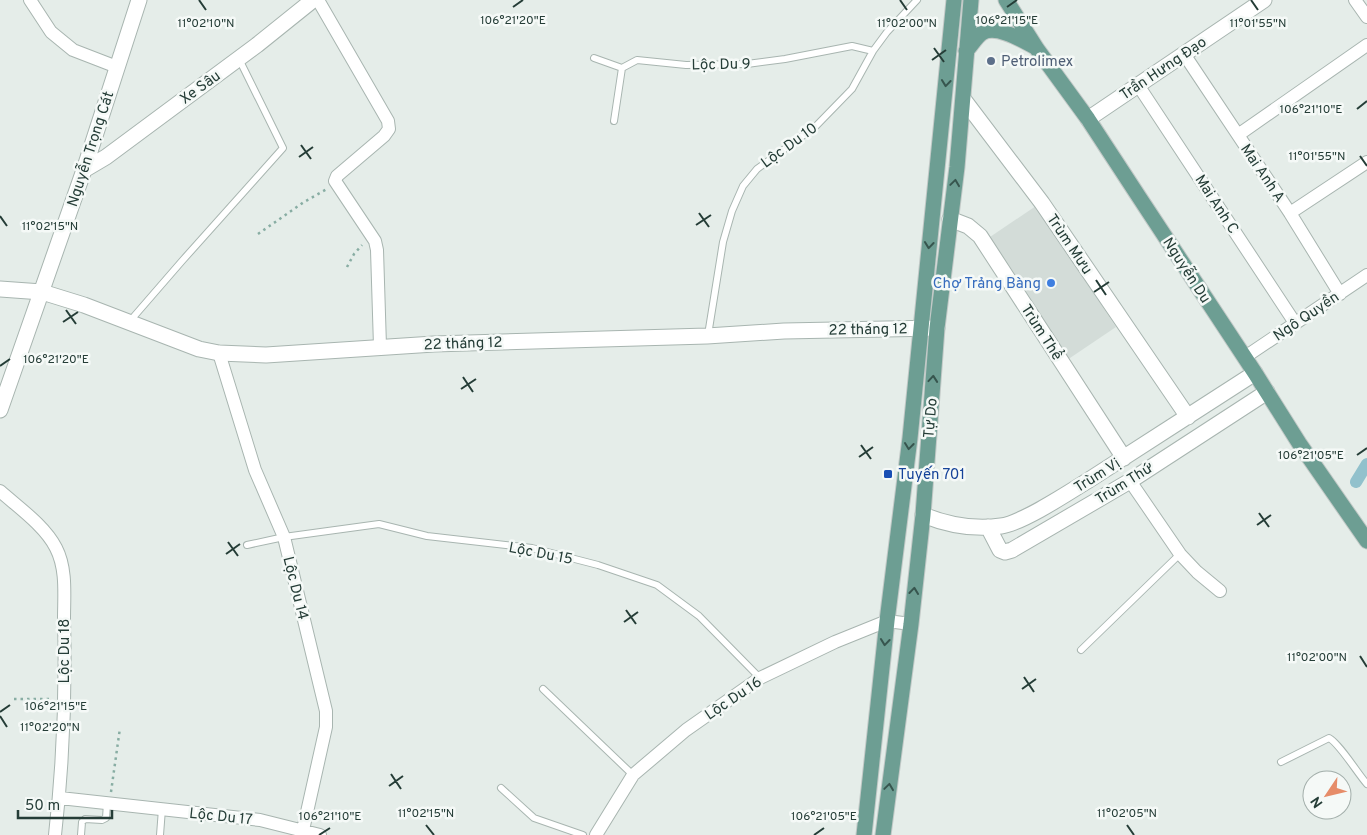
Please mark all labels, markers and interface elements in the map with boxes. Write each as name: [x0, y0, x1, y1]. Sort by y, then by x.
text: 106°21'20"E: [480, 13, 546, 29]
text: 106°21'15"E: [976, 13, 1038, 29]
text: 11°02'10"N: [178, 16, 235, 32]
text: 11°02'00"N: [877, 16, 937, 32]
text: 11°01'55"N: [1230, 16, 1286, 32]
street label: Trần Hưng Đạo: [1116, 32, 1211, 105]
place label: Petrolimex: [1001, 53, 1074, 72]
street label: Lộc Du 9: [691, 55, 751, 76]
marker: Petrolimex: [985, 55, 997, 67]
street label: Xe Sâu: [177, 67, 225, 109]
one-way arrow: [941, 80, 952, 88]
street label: Nguyễn Trọng Cát: [62, 89, 119, 210]
text: 106°21'10"E: [1280, 102, 1342, 118]
street label: Lộc Du 10: [758, 119, 822, 173]
street label: Mai Anh A: [1235, 141, 1288, 207]
text: 11°01'55"N: [1289, 149, 1345, 165]
street label: Mai Anh C: [1190, 172, 1242, 238]
one-way arrow: [949, 179, 960, 187]
street label: Trùm Mưu: [1042, 211, 1096, 279]
text: 11°02'15"N: [22, 219, 78, 235]
street label: Nguyễn Du: [1157, 233, 1216, 307]
one-way arrow: [924, 241, 935, 249]
place label: Chợ Trảng Bàng: [933, 275, 1041, 294]
marker: Chợ Trảng Bàng: [1045, 277, 1057, 289]
street label: Ngô Quyền: [1270, 287, 1343, 346]
street label: Trùm Thể: [1016, 300, 1068, 364]
street label: 22 tháng 12: [828, 320, 908, 341]
street label: 22 tháng 12: [423, 334, 503, 355]
text: 106°21'20"E: [23, 352, 89, 368]
one-way arrow: [927, 375, 938, 383]
street label: Tự Do: [920, 397, 943, 439]
one-way arrow: [904, 442, 915, 450]
text: 106°21'05"E: [1278, 448, 1344, 464]
street label: Trùm Vị: [1071, 455, 1124, 498]
street label: Trùm Thứ: [1092, 459, 1158, 510]
place label: Tuyến 701: [898, 465, 965, 485]
marker: Tuyến 701: [882, 468, 894, 480]
street label: Lộc Du 15: [507, 539, 574, 570]
street label: Lộc Du 14: [277, 555, 312, 622]
one-way arrow: [908, 586, 919, 594]
street label: Lộc Du 18: [56, 619, 75, 683]
one-way arrow: [880, 639, 891, 647]
text: 11°02'00"N: [1287, 650, 1347, 666]
street label: Lộc Du 16: [702, 673, 766, 725]
text: 106°21'15"E: [25, 699, 87, 715]
text: 11°02'20"N: [20, 720, 80, 736]
north arrow: [1302, 770, 1352, 820]
one-way arrow: [883, 782, 894, 790]
scale bar: [18, 788, 111, 820]
text: N: [1308, 793, 1327, 811]
text: 50 m: [25, 797, 60, 816]
street label: Lộc Du 17: [188, 805, 254, 830]
text: 11°02'15"N: [398, 806, 454, 822]
text: 11°02'05"N: [1097, 806, 1157, 822]
text: 106°21'10"E: [299, 809, 361, 825]
text: 106°21'05"E: [791, 809, 857, 825]

